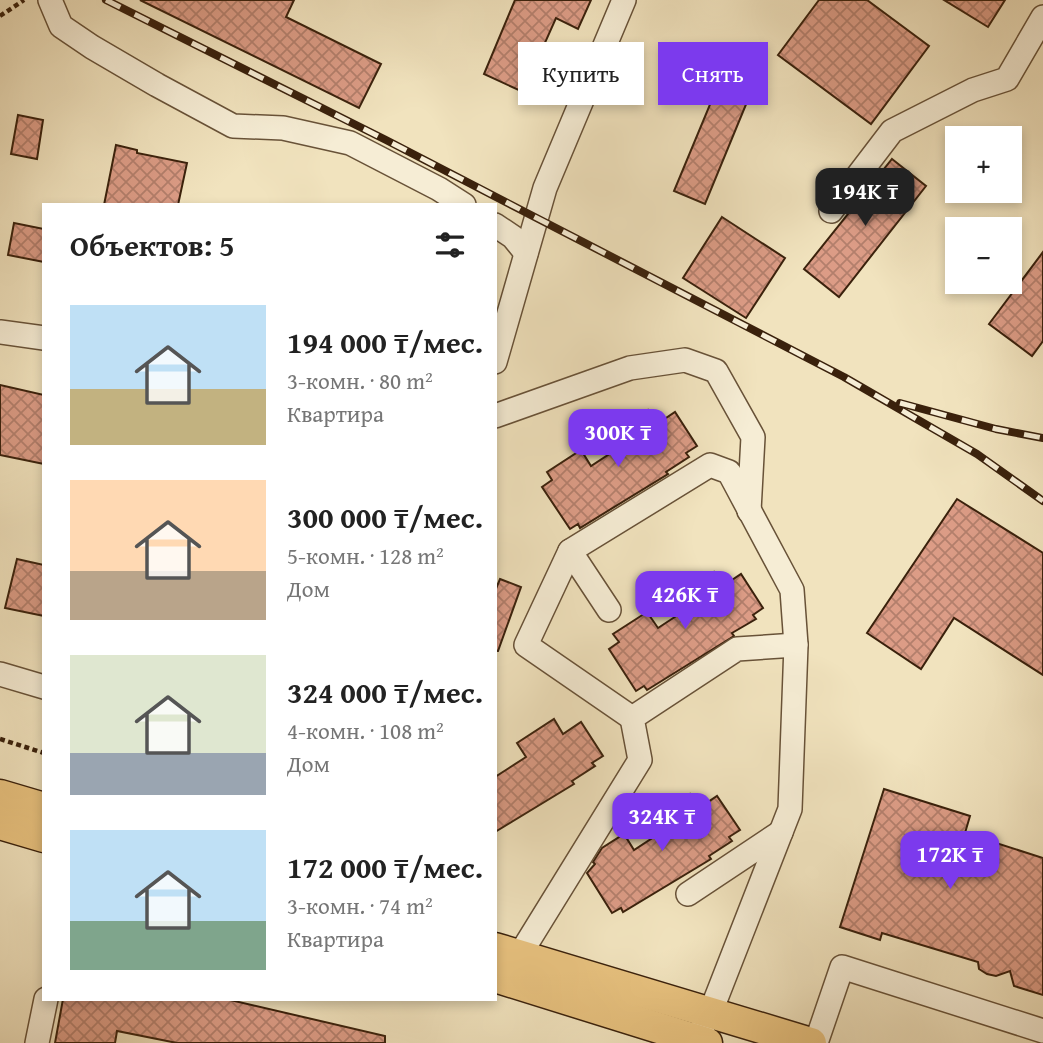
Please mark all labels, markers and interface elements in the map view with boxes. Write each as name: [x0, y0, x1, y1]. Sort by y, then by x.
chip: Купить: [518, 42, 644, 105]
chip: Снять: [658, 42, 768, 105]
map controls: [945, 126, 1022, 294]
button: +: [945, 126, 1022, 203]
pin: 194K ₸: [808, 168, 922, 228]
text: 194K ₸: [831, 174, 899, 207]
button: −: [945, 217, 1022, 294]
text: Объектов: 5: [70, 223, 234, 267]
icon: filters: [431, 226, 469, 264]
text: 194 000 ₸/мес.: [287, 320, 483, 364]
icon: home: [126, 333, 210, 417]
text: 3-комн. · 80 m²: [287, 364, 433, 397]
text: Квартира: [287, 397, 384, 430]
pin: 300K ₸: [561, 410, 675, 469]
text: 300K ₸: [584, 415, 652, 448]
text: 300 000 ₸/мес.: [287, 495, 483, 539]
icon: home: [126, 508, 210, 592]
text: 5-комн. · 128 m²: [287, 539, 444, 572]
text: Дом: [287, 572, 330, 605]
pin: 426K ₸: [628, 572, 742, 631]
text: 426K ₸: [651, 577, 719, 610]
text: 324 000 ₸/мес.: [287, 670, 483, 714]
icon: home: [126, 683, 210, 767]
text: 4-комн. · 108 m²: [287, 714, 444, 747]
text: Дом: [287, 747, 330, 780]
pin: 324K ₸: [605, 794, 719, 853]
text: 324K ₸: [628, 799, 696, 832]
pin: 172K ₸: [893, 832, 1007, 891]
text: 172K ₸: [916, 837, 984, 870]
text: 172 000 ₸/мес.: [287, 845, 483, 889]
icon: home: [126, 858, 210, 942]
text: 3-комн. · 74 m²: [287, 889, 433, 922]
text: Квартира: [287, 922, 384, 955]

